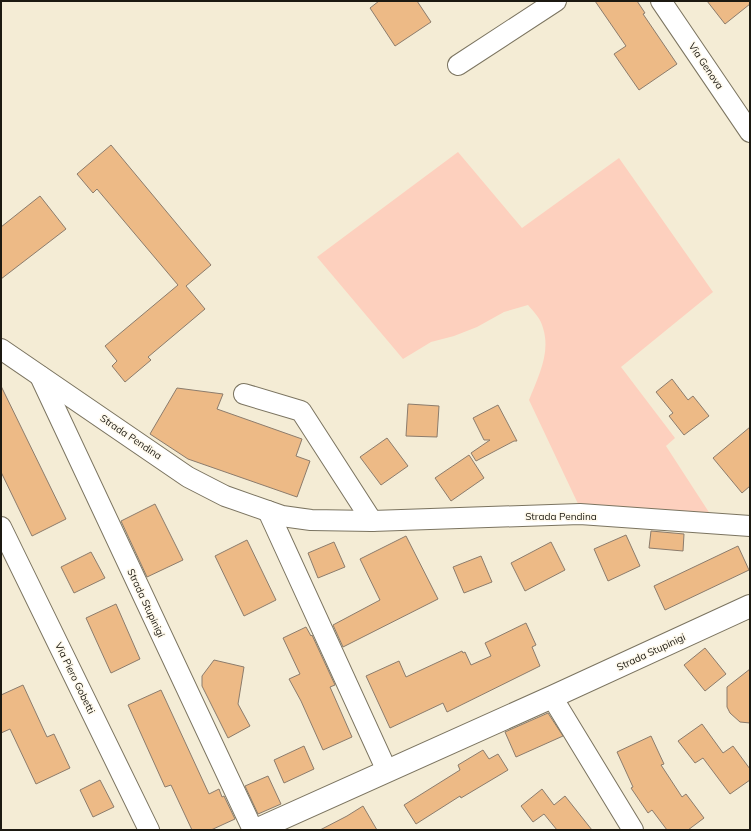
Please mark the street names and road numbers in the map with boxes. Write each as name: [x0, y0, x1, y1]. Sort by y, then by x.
street label: Via Genova: [686, 40, 726, 92]
street label: Strada Pendina: [98, 412, 164, 462]
street label: Strada Pendina: [525, 510, 597, 523]
street label: Strada Stupinigi: [124, 567, 168, 639]
street label: Strada Stupinigi: [615, 630, 687, 674]
street label: Via Piero Gobetti: [52, 640, 98, 716]

